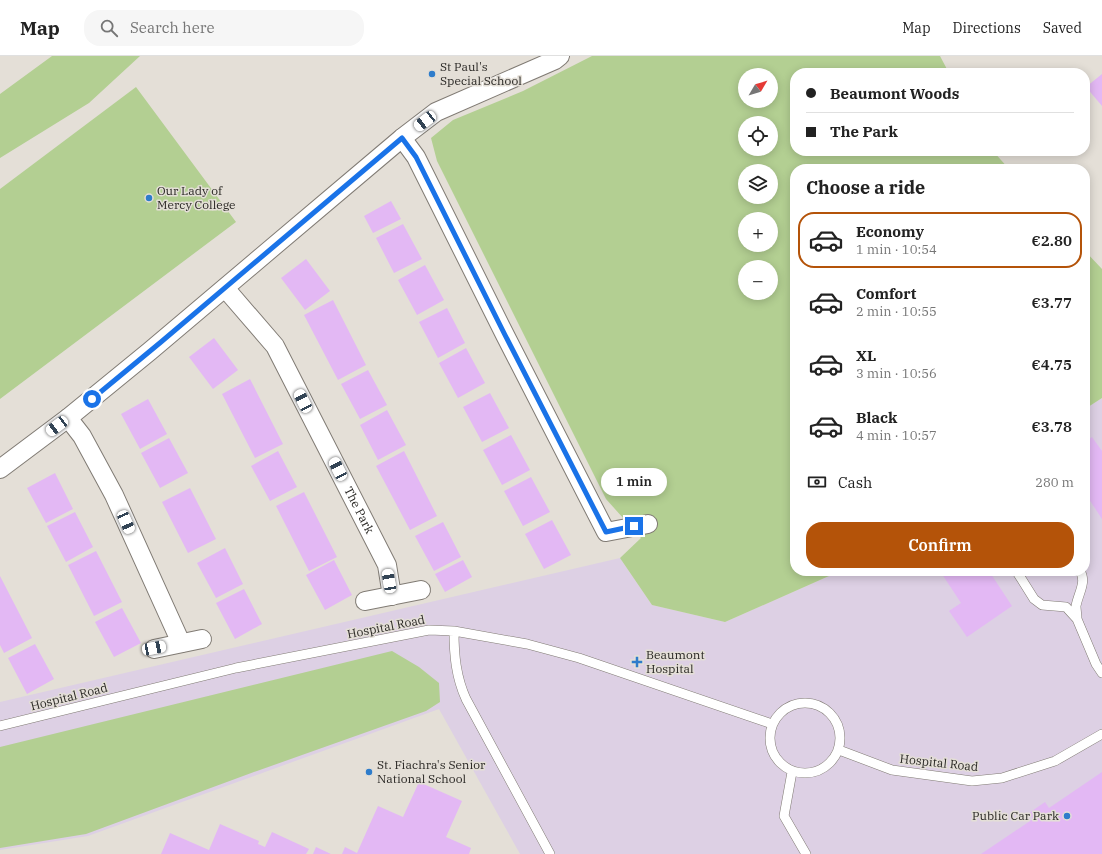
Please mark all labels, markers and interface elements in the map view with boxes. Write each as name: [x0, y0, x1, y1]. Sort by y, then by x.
search box: [84, 10, 364, 46]
text: Map: [20, 16, 60, 40]
icon: search: [98, 17, 120, 39]
text: Search here: [130, 18, 214, 37]
text: Map: [902, 19, 931, 37]
text: Directions: [953, 19, 1021, 37]
text: Saved: [1043, 19, 1082, 37]
place label: St Paul's Special School: [440, 59, 522, 88]
north arrow: [738, 68, 778, 108]
map controls: [738, 68, 778, 300]
marker: St Paul's Special School: [427, 69, 437, 79]
text: Beaumont Woods: [830, 84, 959, 103]
car: [412, 109, 438, 133]
button: locate: [738, 116, 778, 156]
text: The Park: [830, 122, 898, 141]
button: layers: [738, 164, 778, 204]
text: Choose a ride: [806, 176, 925, 199]
place label: Our Lady of Mercy College: [157, 183, 236, 212]
marker: Our Lady of Mercy College: [144, 193, 154, 203]
button: +: [738, 212, 778, 252]
icon: car: [808, 222, 844, 258]
text: Economy: [856, 222, 924, 241]
text: €2.80: [1032, 231, 1072, 250]
text: 1 min · 10:54: [856, 241, 937, 258]
button: −: [738, 260, 778, 300]
icon: car: [808, 284, 844, 320]
text: Comfort: [856, 284, 916, 303]
text: €3.77: [1032, 293, 1072, 312]
text: 2 min · 10:55: [856, 303, 937, 320]
icon: car: [808, 346, 844, 382]
text: XL: [856, 346, 876, 365]
text: €4.75: [1032, 355, 1072, 374]
text: 3 min · 10:56: [856, 365, 937, 382]
car: [292, 388, 314, 414]
route start: [83, 390, 101, 408]
icon: car: [808, 408, 844, 444]
text: Black: [856, 408, 897, 427]
car: [44, 414, 70, 438]
text: €3.78: [1032, 417, 1072, 436]
text: 4 min · 10:57: [856, 427, 937, 444]
car: [327, 456, 349, 482]
callout: 1 min: [601, 468, 667, 496]
icon: cash: [806, 471, 828, 493]
text: 1 min: [616, 473, 652, 490]
text: Cash: [838, 473, 872, 492]
text: 280 m: [1035, 474, 1074, 491]
street label: The Park: [341, 484, 378, 536]
car: [116, 509, 136, 535]
route end: [625, 517, 643, 535]
button: Confirm: [806, 522, 1074, 568]
car: [381, 568, 397, 594]
street label: Hospital Road: [346, 612, 426, 641]
car: [141, 640, 167, 656]
place label: Beaumont Hospital: [646, 647, 705, 676]
marker: Beaumont Hospital: [631, 656, 643, 668]
street label: Hospital Road: [29, 680, 109, 713]
street label: Hospital Road: [899, 751, 979, 774]
place label: St. Fiachra's Senior National School: [377, 757, 486, 786]
marker: St. Fiachra's Senior National School: [364, 767, 374, 777]
place label: Public Car Park: [972, 808, 1059, 823]
marker: Public Car Park: [1062, 811, 1072, 821]

